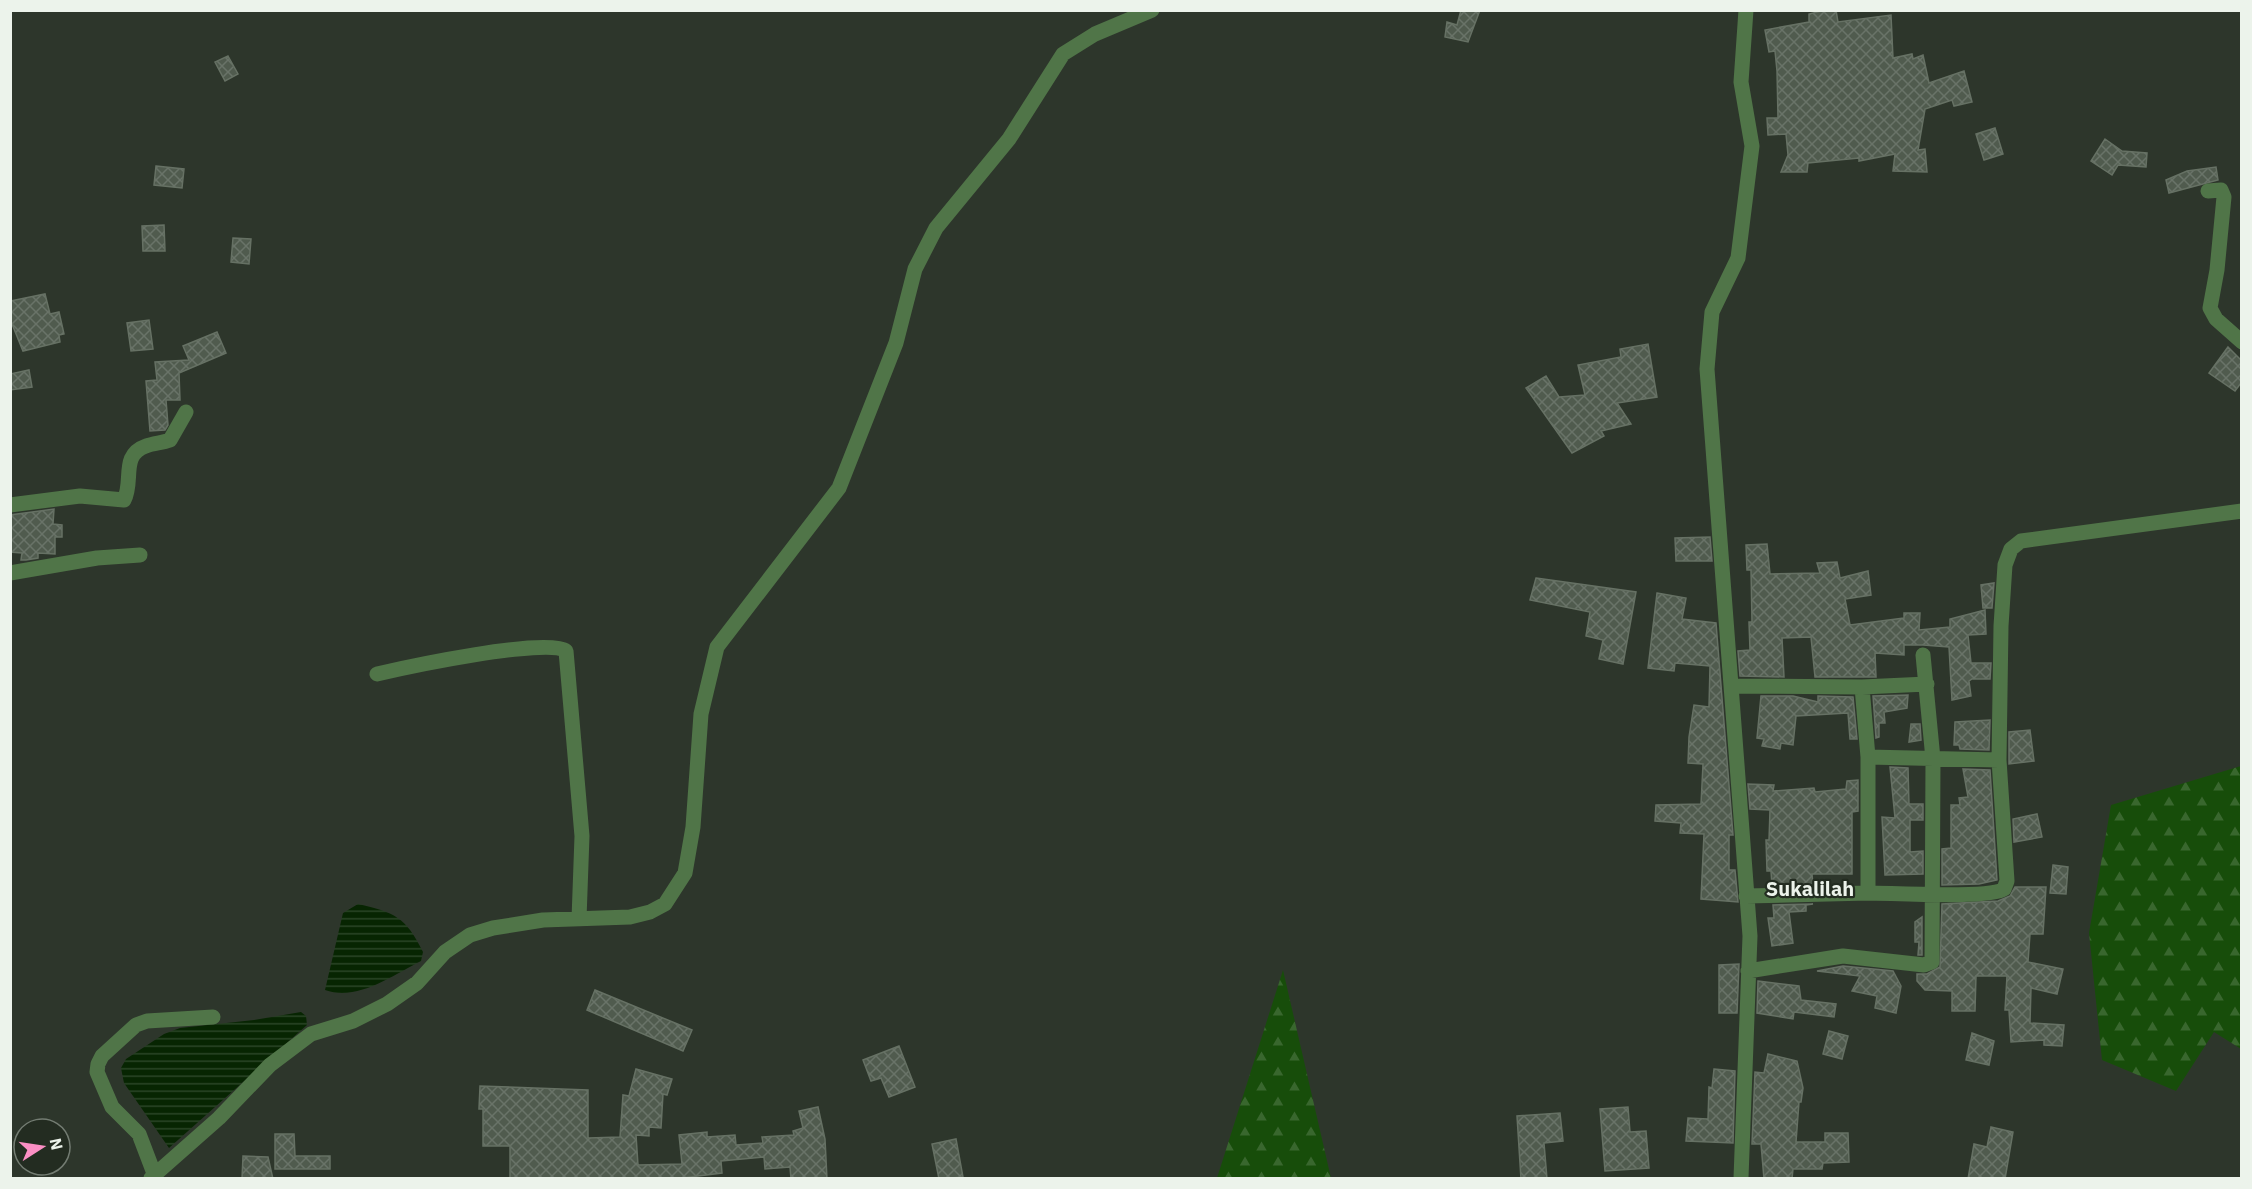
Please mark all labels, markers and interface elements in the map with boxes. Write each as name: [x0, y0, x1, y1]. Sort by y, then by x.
district label: Sukalilah: [1766, 875, 1854, 902]
north arrow: [12, 1117, 72, 1177]
text: N: [46, 1136, 68, 1152]

